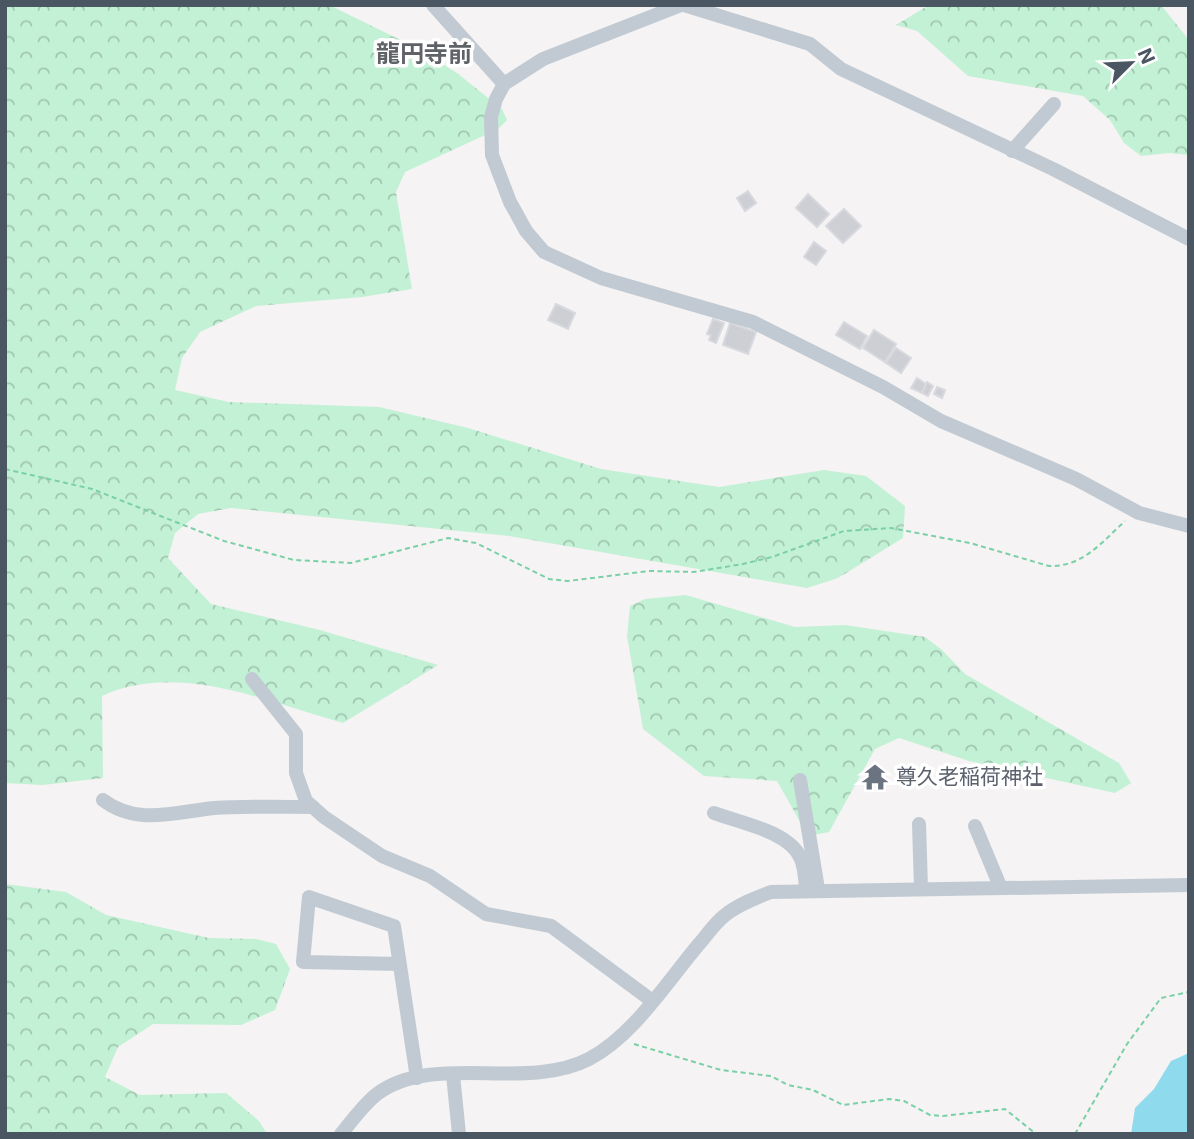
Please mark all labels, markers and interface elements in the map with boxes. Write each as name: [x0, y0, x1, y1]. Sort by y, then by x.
north arrow: [1096, 28, 1166, 98]
district label: 龍円寺前: [376, 39, 472, 68]
text: N: [1133, 45, 1160, 68]
temple icon: 尊久老稲荷神社: [860, 762, 890, 792]
place label: 尊久老稲荷神社: [896, 764, 1043, 789]

